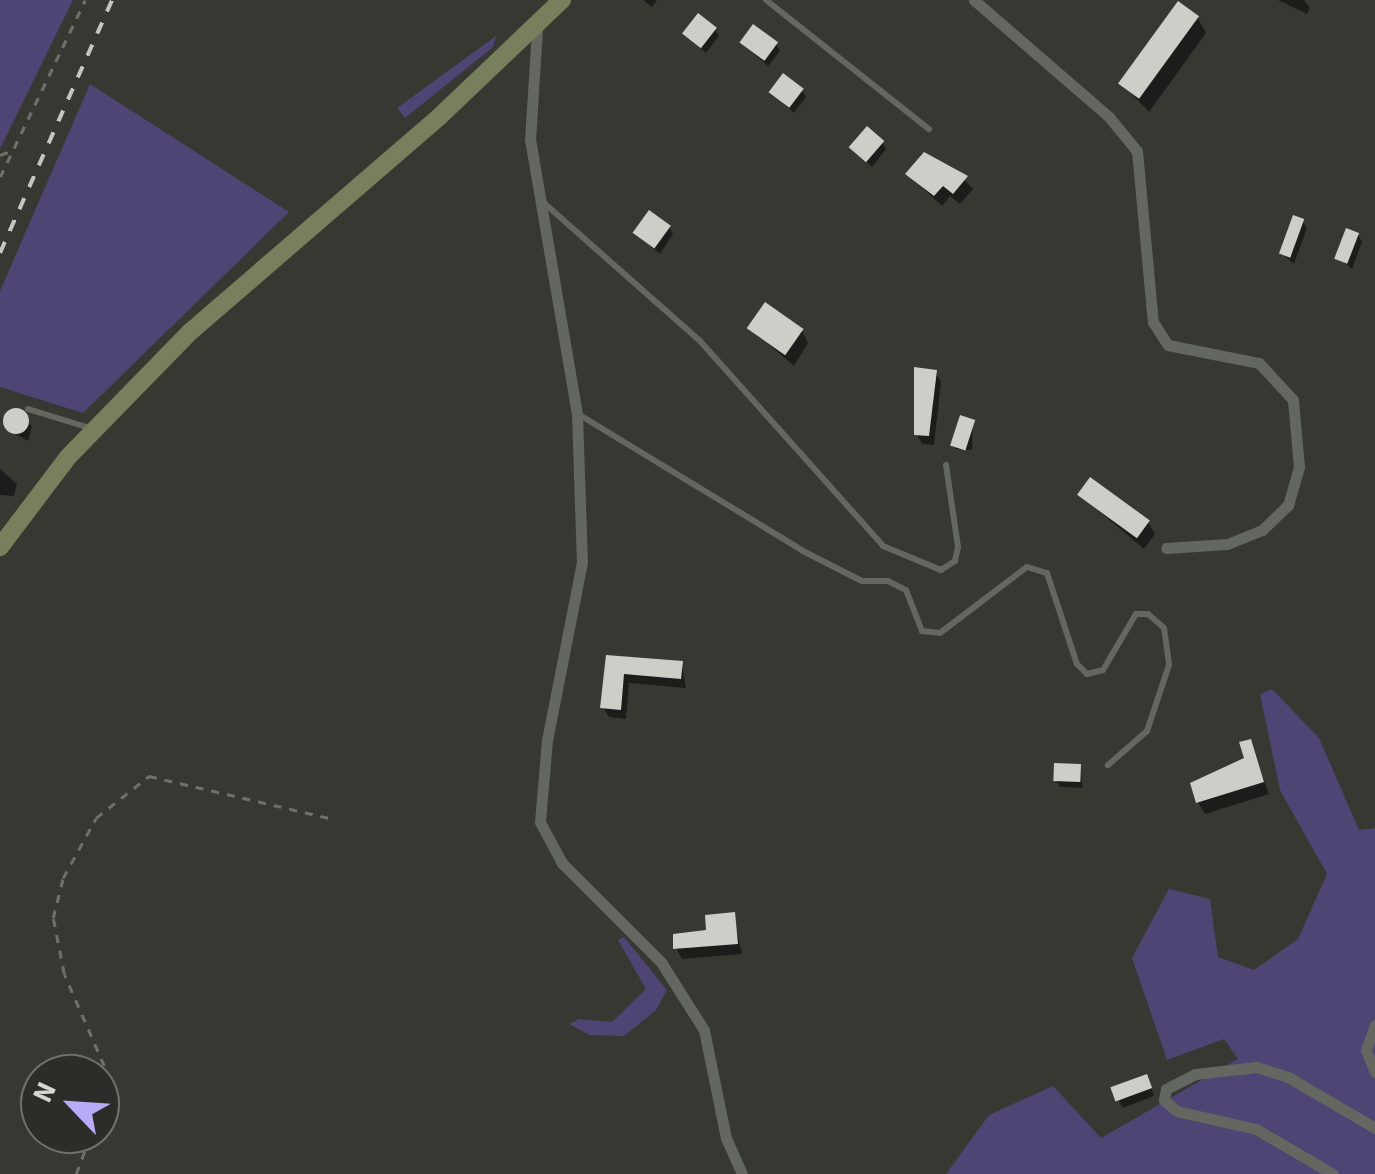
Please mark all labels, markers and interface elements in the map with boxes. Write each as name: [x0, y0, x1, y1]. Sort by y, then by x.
north arrow: [20, 1054, 120, 1154]
text: N: [23, 1075, 67, 1109]

